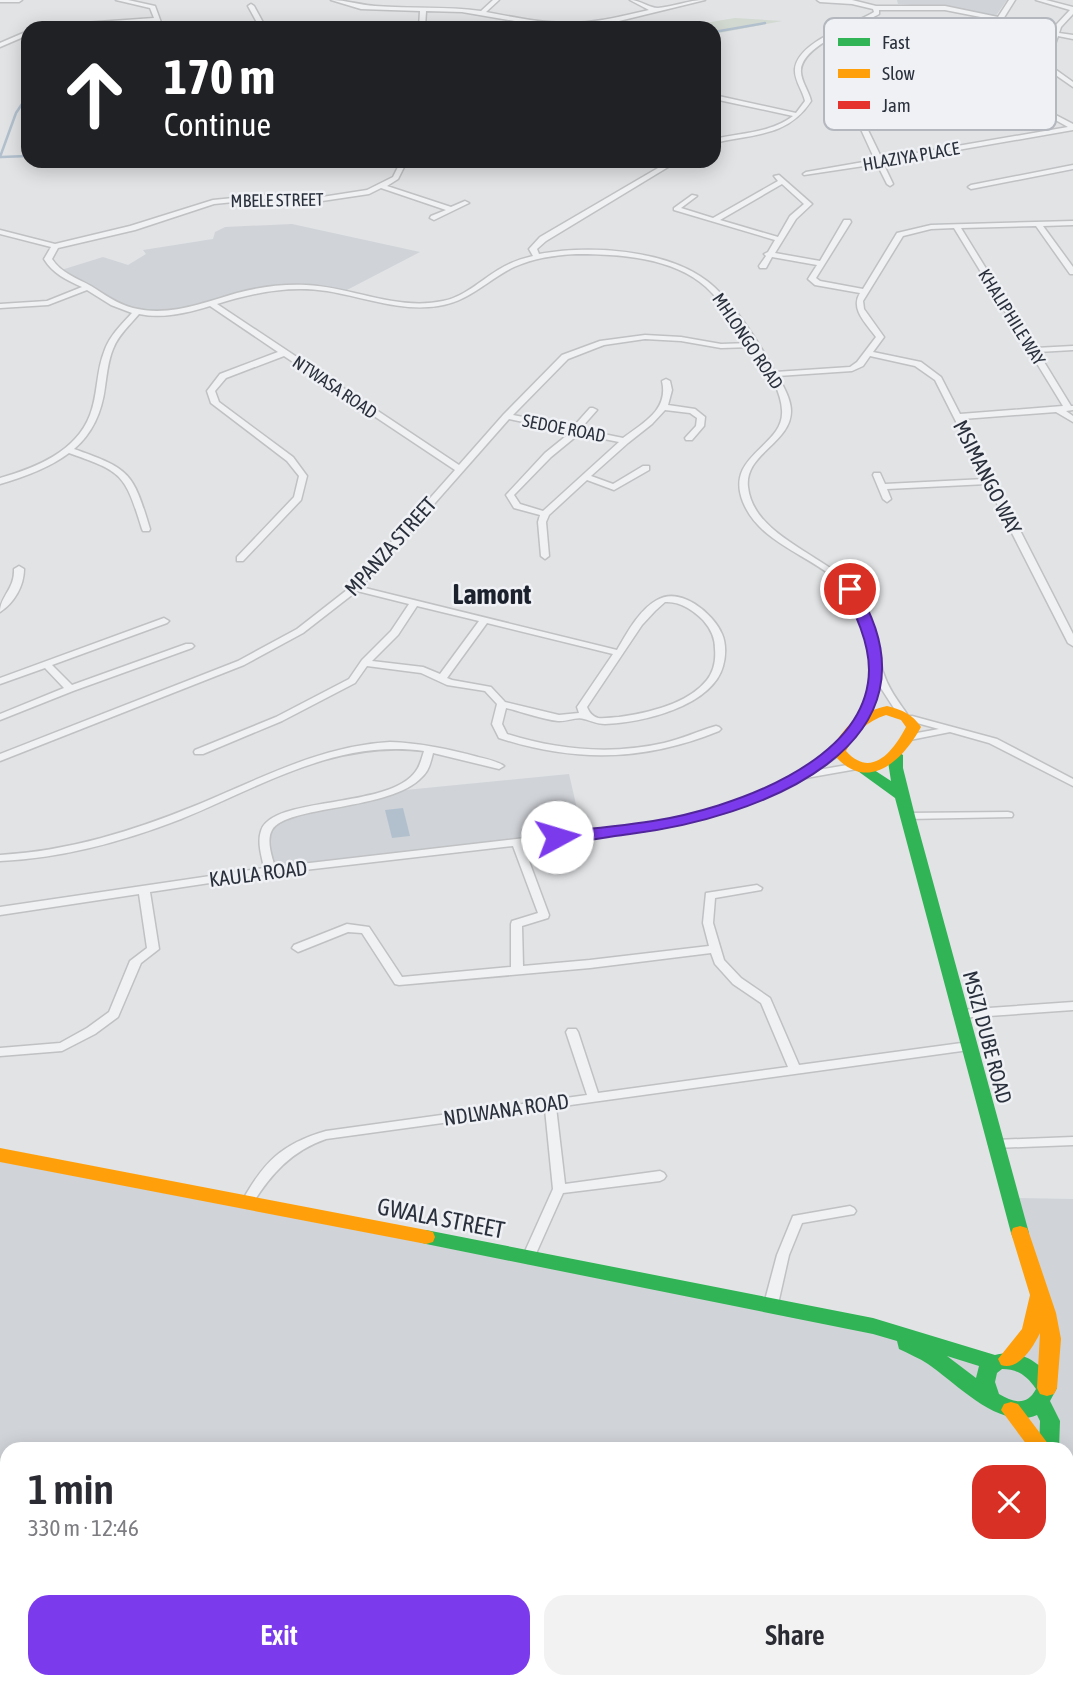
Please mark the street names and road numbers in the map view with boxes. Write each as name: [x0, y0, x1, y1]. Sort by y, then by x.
street label: HLAZIYA PLACE: [861, 137, 961, 175]
street label: MBELE STREET: [230, 189, 324, 211]
street label: KHALIPHILE WAY: [974, 265, 1050, 369]
street label: MHLONGO ROAD: [708, 289, 788, 393]
street label: NTWASA ROAD: [289, 351, 381, 423]
street label: SEDOE ROAD: [521, 410, 607, 446]
street label: MSIMANGO WAY: [949, 416, 1027, 539]
street label: MPANZA STREET: [339, 492, 441, 600]
street label: KAULA ROAD: [207, 855, 309, 891]
street label: MSIZI DUBE ROAD: [959, 968, 1017, 1106]
street label: NDLWANA ROAD: [442, 1088, 570, 1130]
street label: GWALA STREET: [375, 1192, 508, 1244]

